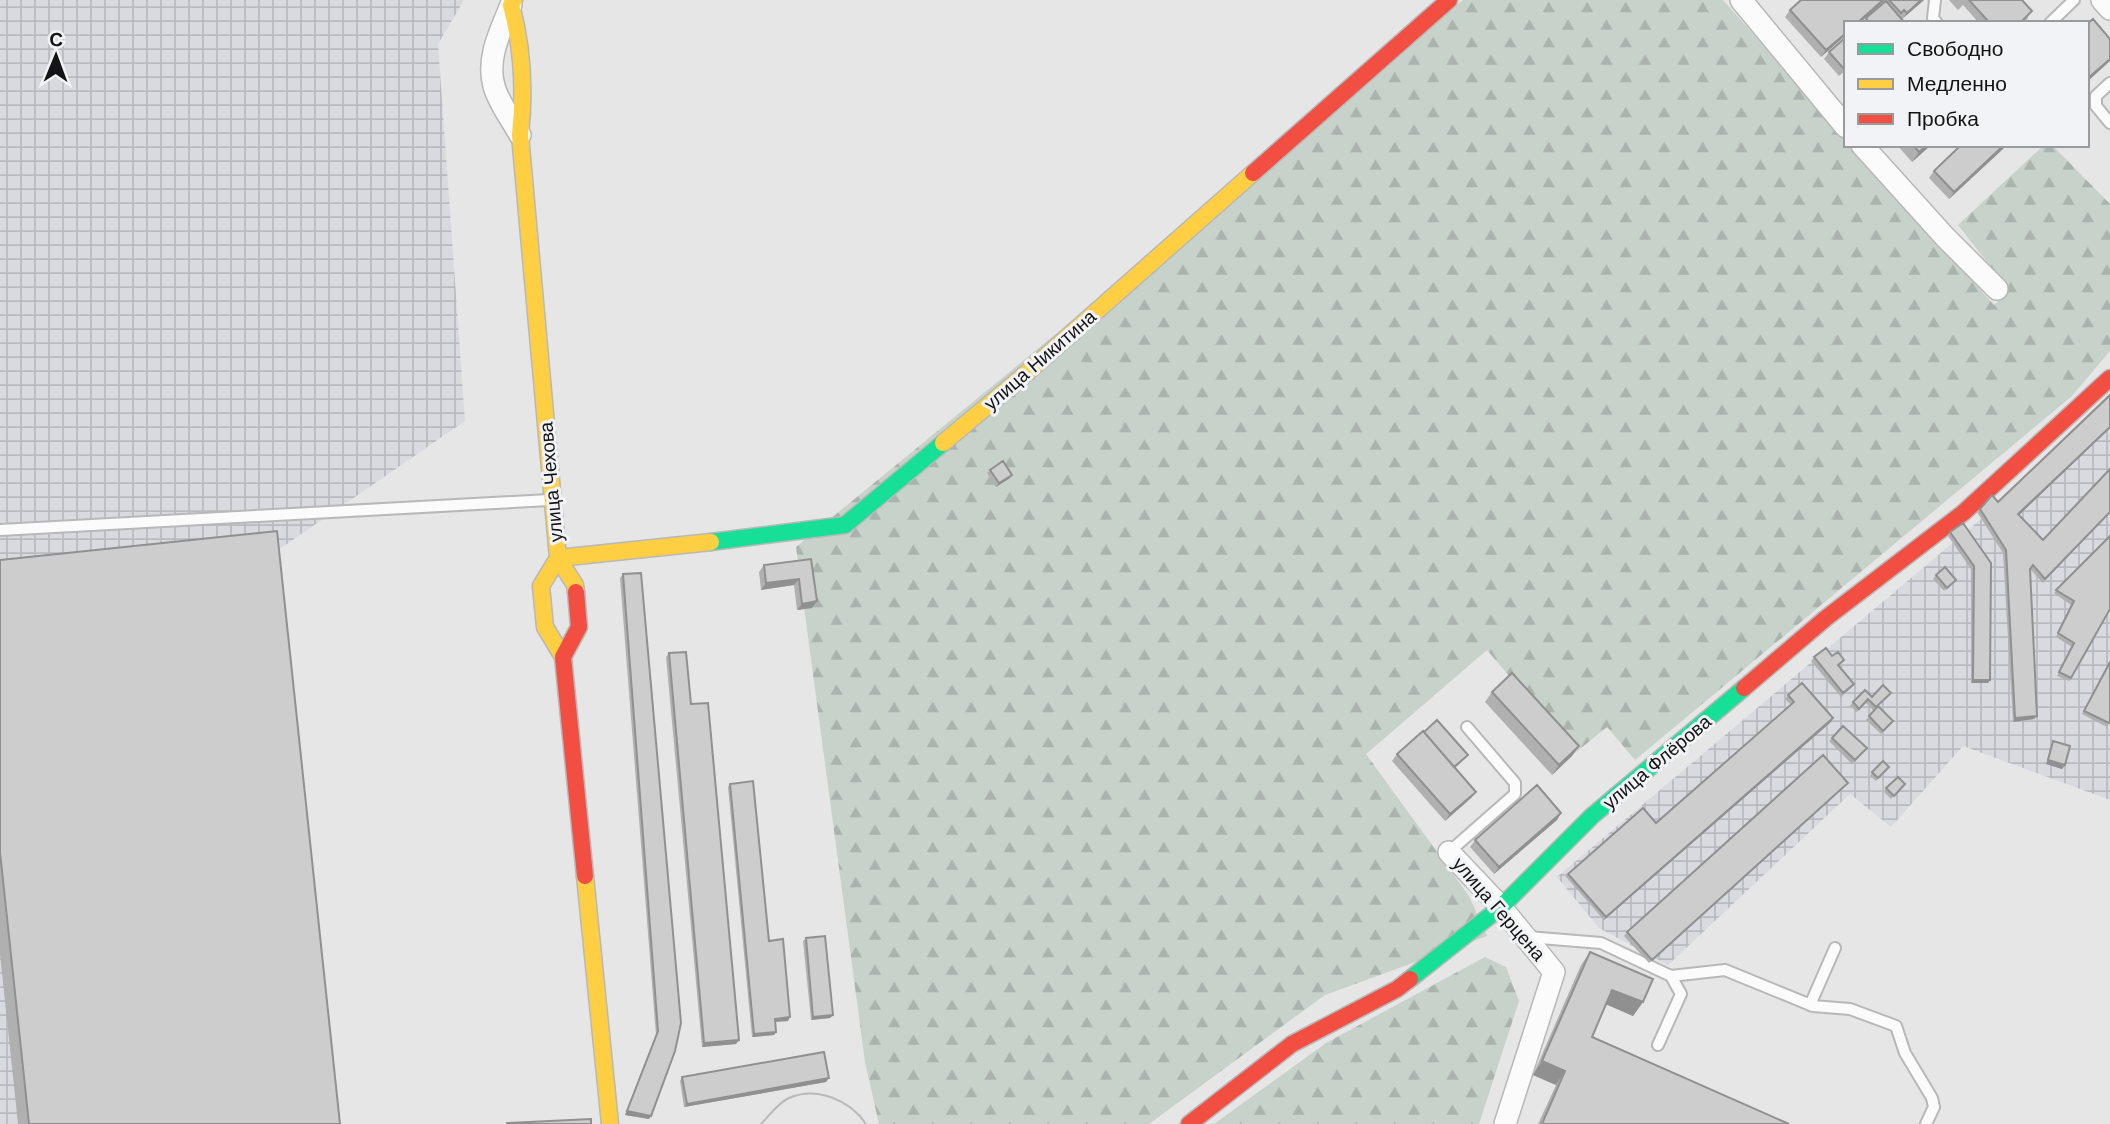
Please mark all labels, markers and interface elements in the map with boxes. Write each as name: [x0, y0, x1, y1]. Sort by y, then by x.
north arrow: [21, 21, 91, 91]
legend: [1844, 21, 2089, 147]
text: С: [49, 29, 64, 50]
text: Свободно: [1907, 37, 2004, 60]
text: Медленно: [1907, 72, 2007, 95]
text: Пробка: [1907, 107, 1979, 130]
street label: улица Никитина: [980, 305, 1100, 414]
street label: улица Чехова: [535, 421, 567, 543]
street label: улица Флёрова: [1599, 710, 1716, 813]
street label: улица Герцена: [1448, 853, 1550, 965]

